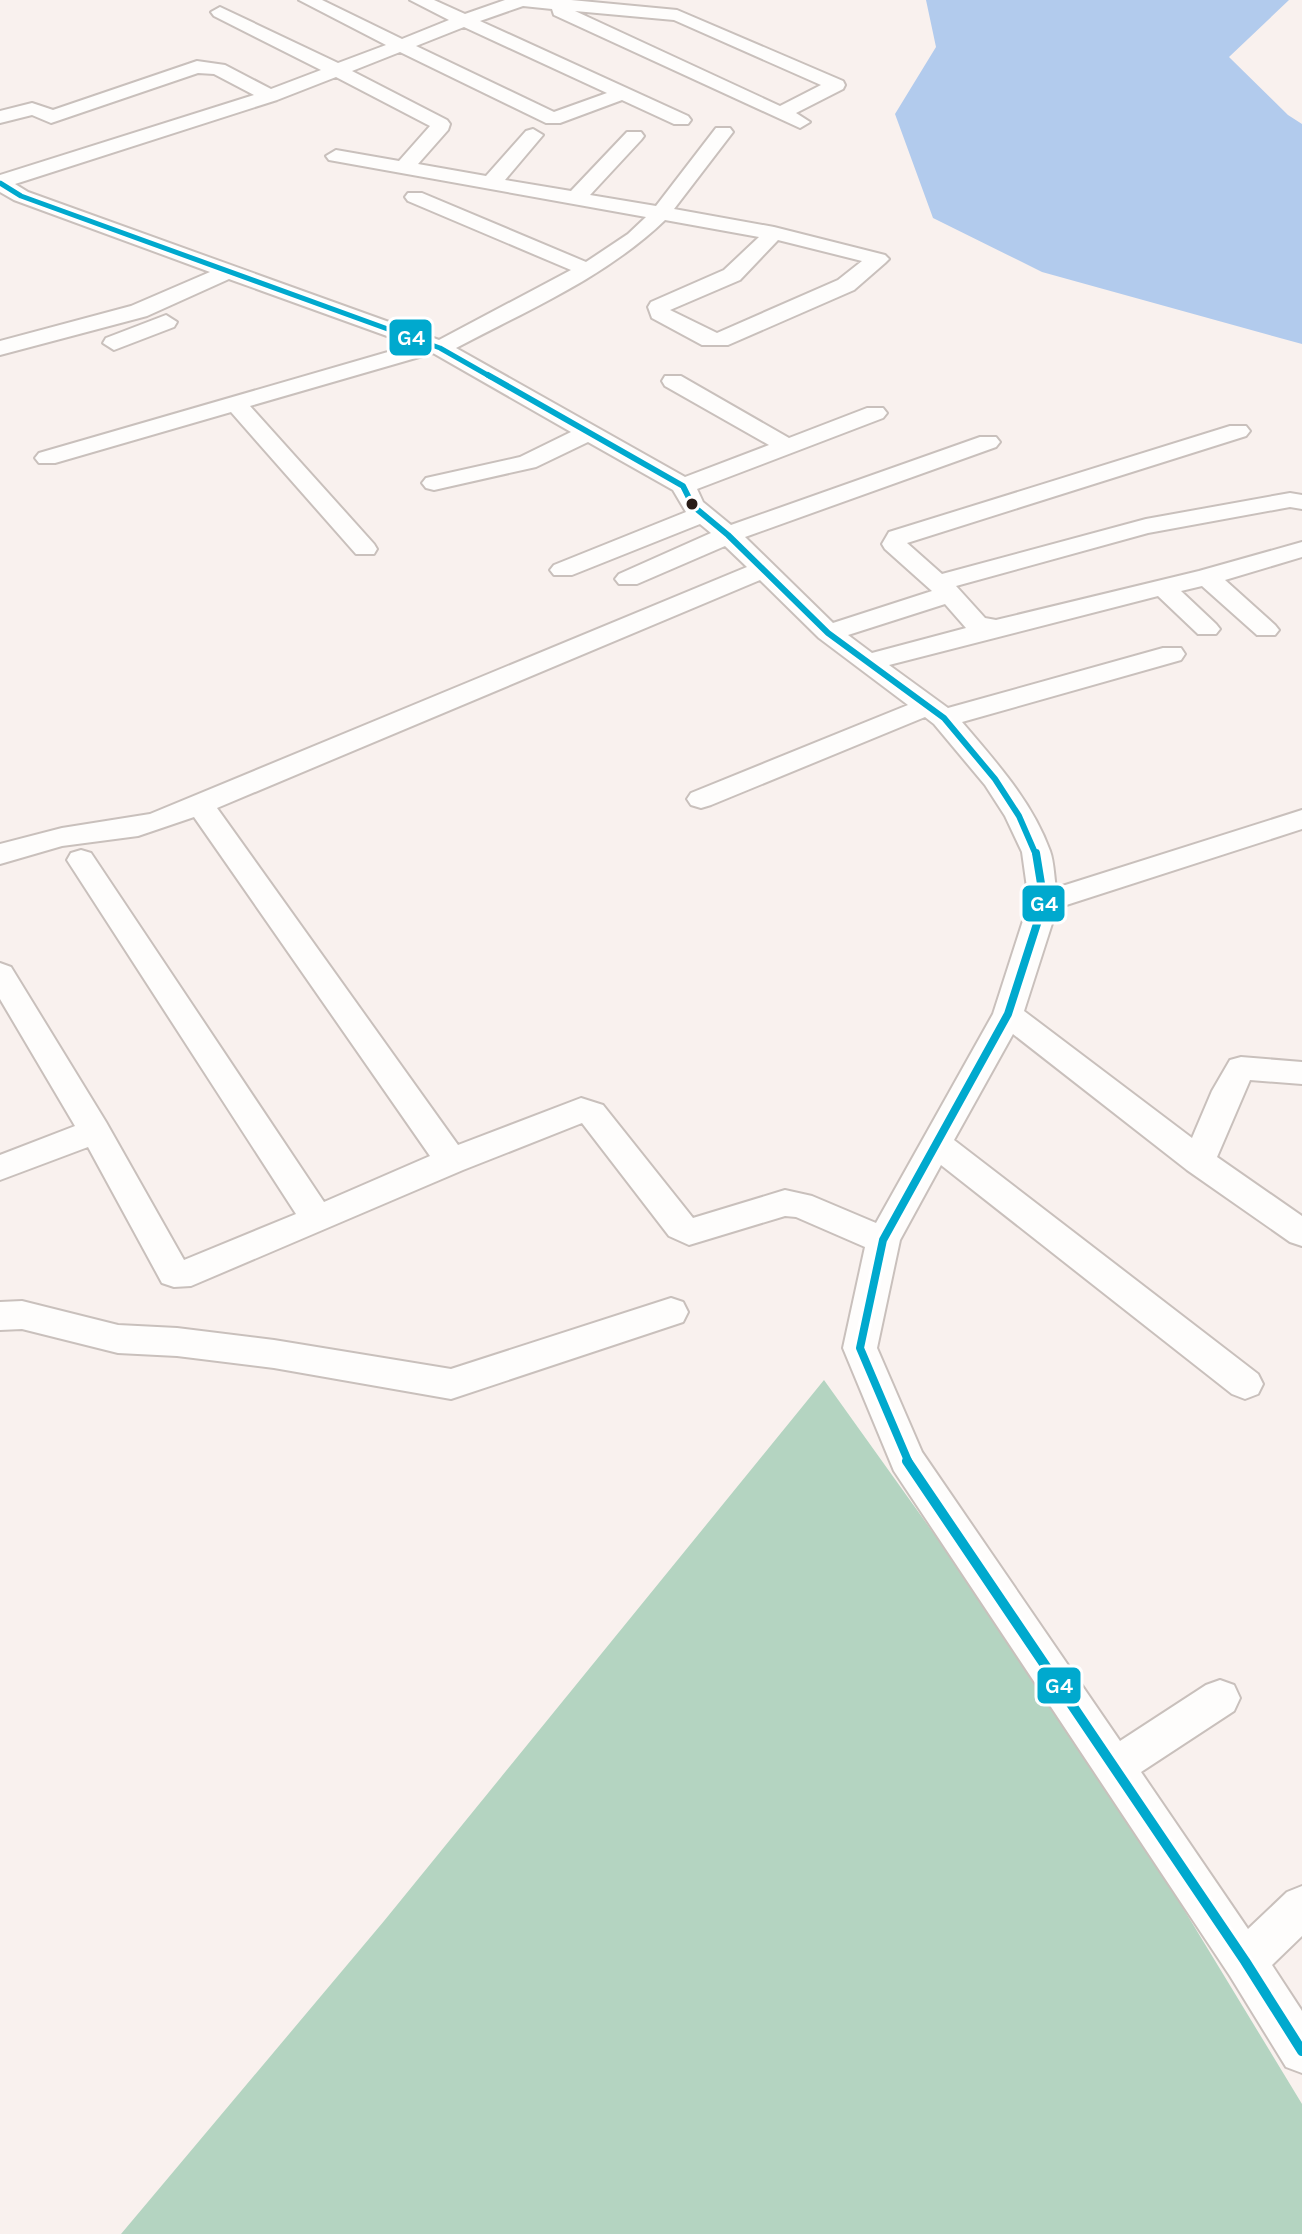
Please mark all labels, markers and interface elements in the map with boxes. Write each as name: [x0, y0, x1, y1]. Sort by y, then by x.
line badge: G4: [388, 318, 433, 357]
text: G4: [397, 325, 425, 351]
unlabelled marker: [684, 496, 700, 512]
line badge: G4: [1021, 884, 1066, 923]
text: G4: [1030, 891, 1058, 917]
line badge: G4: [1036, 1666, 1082, 1705]
text: G4: [1045, 1673, 1073, 1699]

